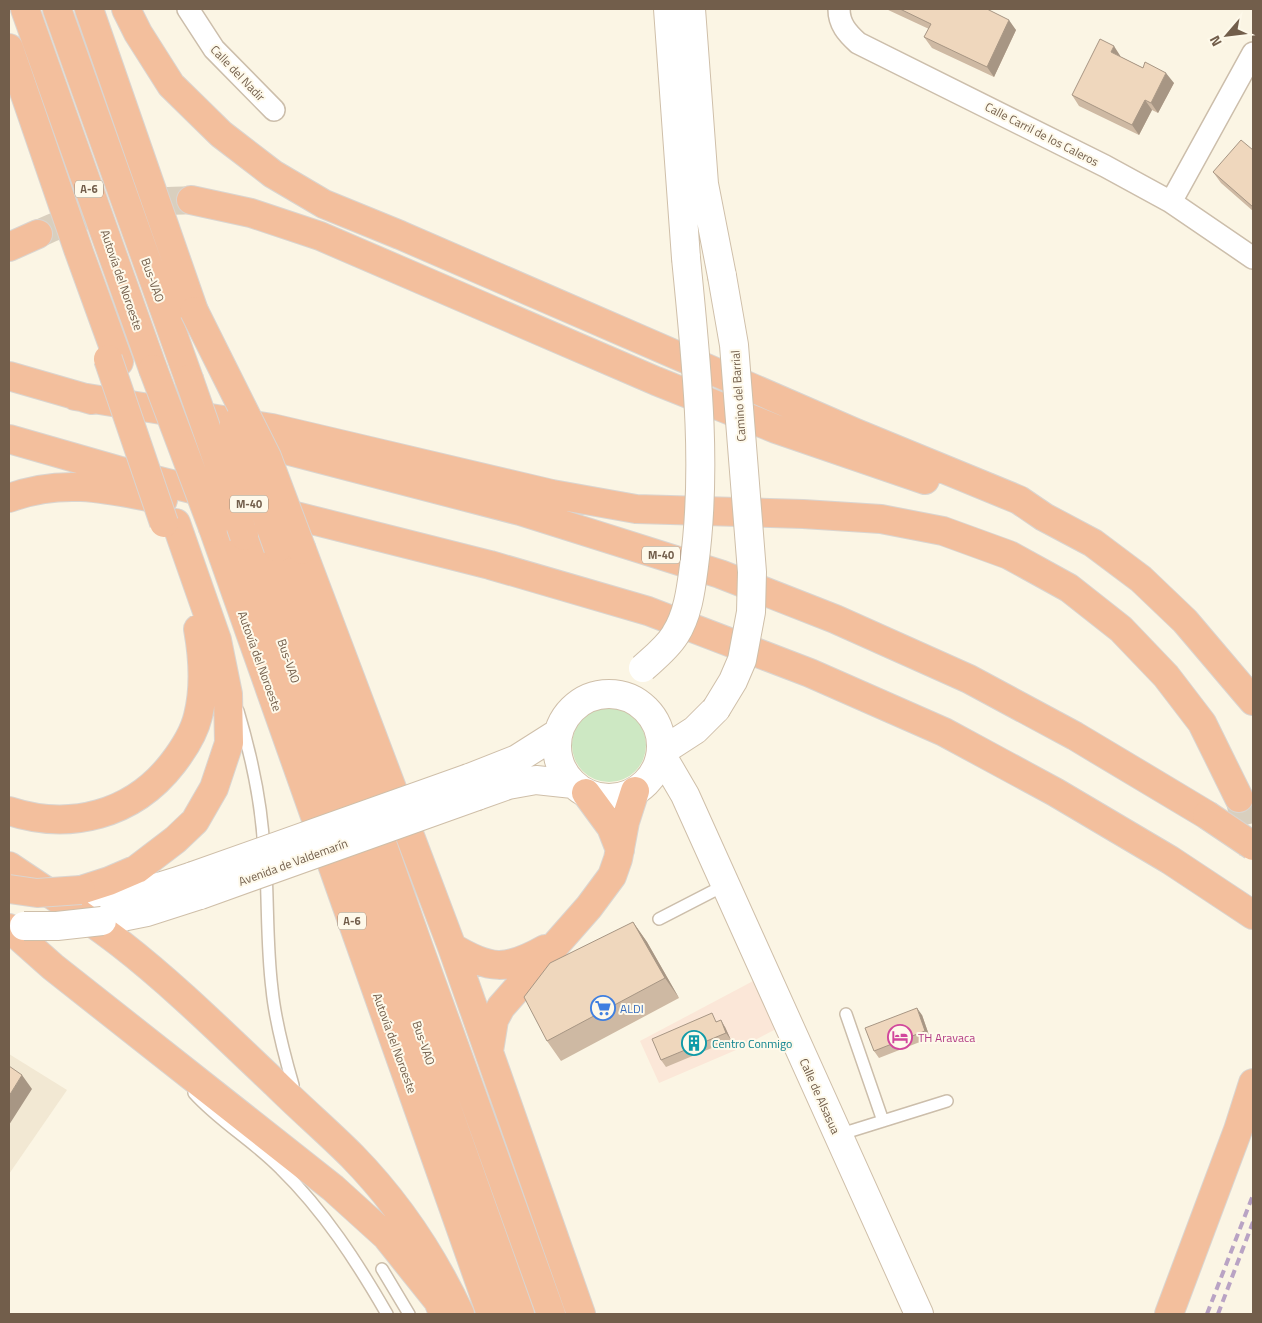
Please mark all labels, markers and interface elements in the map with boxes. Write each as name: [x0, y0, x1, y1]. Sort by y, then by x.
north arrow: [1202, 10, 1252, 60]
text: N: [1204, 32, 1227, 51]
street label: Calle del Nadir: [206, 41, 270, 105]
street label: Calle Carril de los Caleros: [982, 97, 1103, 171]
road number: A-6: [75, 180, 103, 198]
street label: Autovía del Noroeste: [96, 227, 148, 333]
street label: Bus-VAO: [136, 255, 170, 305]
street label: Camino del Barrial: [725, 350, 751, 442]
road number: M-40: [230, 496, 268, 512]
road number: M-40: [642, 546, 680, 564]
street label: Autovía del Noroeste: [233, 608, 287, 714]
street label: Bus-VAO: [273, 636, 305, 686]
street label: Avenida de Valdemarín: [236, 833, 350, 891]
road number: A-6: [338, 912, 366, 929]
street label: Autovía del Noroeste: [368, 990, 422, 1096]
supermarket icon: ALDI: [590, 995, 616, 1021]
place label: ALDI: [620, 999, 644, 1018]
street label: Bus-VAO: [408, 1018, 440, 1068]
hotel icon: TH Aravaca: [887, 1024, 913, 1050]
place label: TH Aravaca: [918, 1028, 975, 1047]
building icon: Centro Conmigo: [681, 1030, 707, 1056]
place label: Centro Conmigo: [712, 1034, 792, 1053]
street label: Calle de Alsasua: [795, 1055, 845, 1137]

